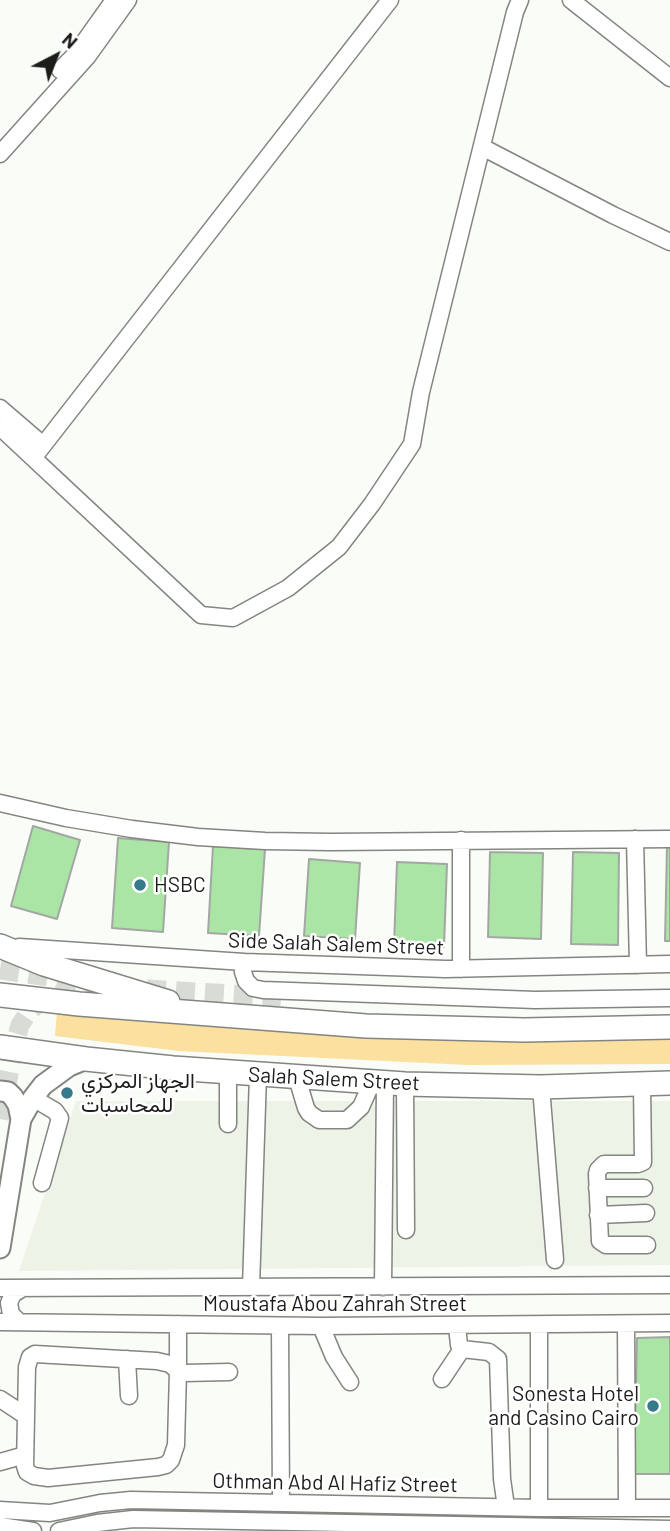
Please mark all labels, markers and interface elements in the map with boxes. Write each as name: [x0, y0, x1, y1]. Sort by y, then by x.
north arrow: [21, 21, 91, 91]
text: N: [58, 27, 83, 53]
place label: HSBC: [154, 872, 206, 898]
marker: HSBC: [132, 877, 148, 893]
street label: Side Salah Salem Street: [227, 928, 445, 960]
street label: Salah Salem Street: [248, 1062, 420, 1096]
place label: الجهاز المركزي للمحاسبات: [81, 1068, 195, 1118]
marker: الجهاز المركزي للمحاسبات: [59, 1085, 75, 1101]
street label: Moustafa Abou Zahrah Street: [203, 1291, 467, 1317]
place label: Sonesta Hotel and Casino Cairo: [488, 1381, 639, 1431]
marker: Sonesta Hotel and Casino Cairo: [645, 1398, 661, 1414]
street label: Othman Abd Al Hafiz Street: [212, 1468, 458, 1498]

